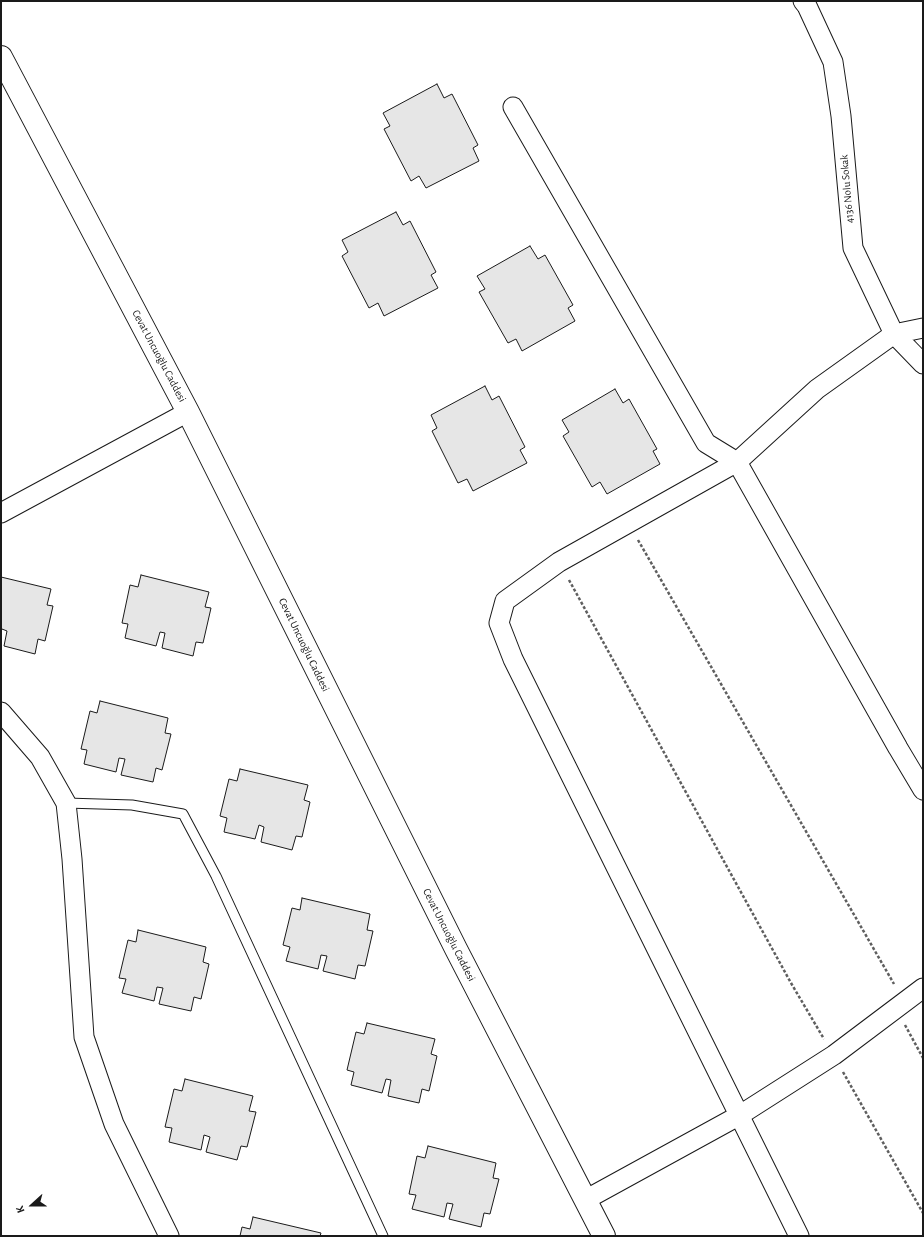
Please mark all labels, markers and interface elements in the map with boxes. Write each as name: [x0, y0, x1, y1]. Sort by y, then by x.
street label: 4136 Nolu Sokak: [837, 154, 857, 224]
street label: Cevat Uncuoğlu Caddesi: [129, 308, 189, 404]
street label: Cevat Uncuoğlu Caddesi: [276, 596, 332, 694]
street label: Cevat Uncuoğlu Caddesi: [420, 886, 478, 984]
north arrow: [12, 1185, 52, 1225]
text: K: [14, 1205, 27, 1214]

